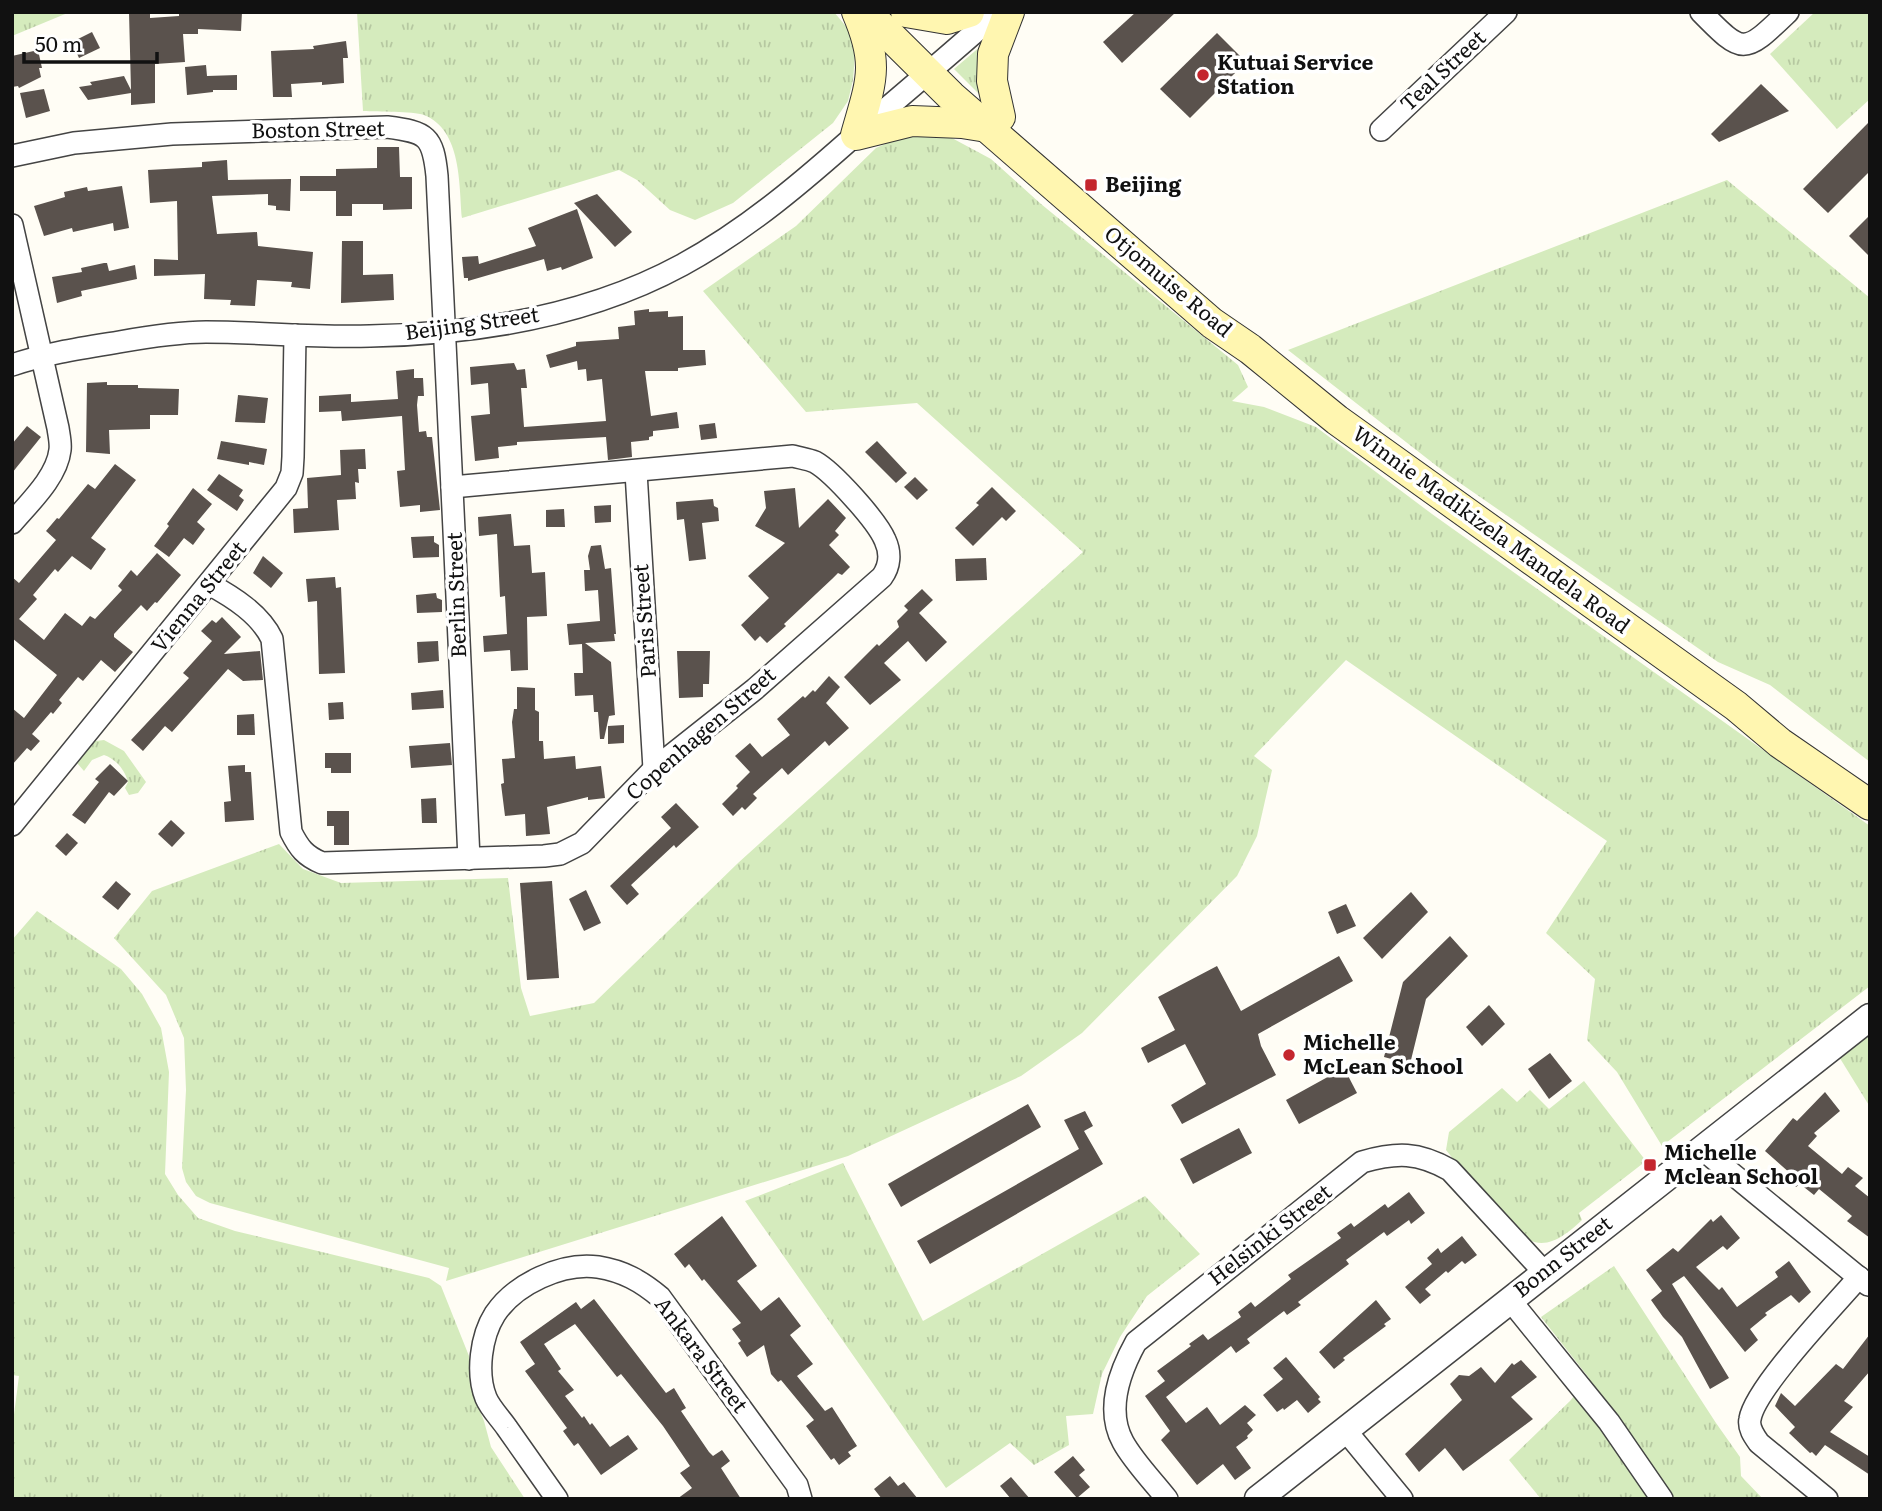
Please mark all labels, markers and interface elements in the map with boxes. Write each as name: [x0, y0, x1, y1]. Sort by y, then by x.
scale bar: [24, 21, 158, 65]
street label: Teal Street: [1391, 21, 1492, 117]
text: 50 m: [35, 27, 82, 58]
place label: Kutuai Service Station: [1217, 45, 1374, 100]
marker: Kutuai Service Station: [1195, 67, 1211, 83]
street label: Boston Street: [251, 111, 386, 144]
place label: Beijing: [1105, 167, 1181, 198]
marker: Beijing: [1083, 177, 1099, 193]
street label: Otjomuise Road: [1099, 217, 1240, 343]
street label: Beijing Street: [403, 297, 541, 346]
street label: Winnie Madikizela Mandela Road: [1347, 417, 1638, 639]
street label: Berlin Street: [437, 531, 472, 659]
street label: Vienna Street: [142, 532, 252, 658]
street label: Paris Street: [623, 562, 662, 679]
street label: Copenhagen Street: [618, 658, 782, 806]
place label: Michelle McLean School: [1303, 1025, 1464, 1080]
marker: Michelle McLean School: [1281, 1047, 1297, 1063]
place label: Michelle Mclean School: [1664, 1135, 1819, 1190]
marker: Michelle Mclean School: [1642, 1157, 1658, 1173]
street label: Helsinki Street: [1200, 1174, 1337, 1291]
street label: Bonn Street: [1505, 1206, 1618, 1304]
street label: Ankara Street: [649, 1289, 757, 1418]

